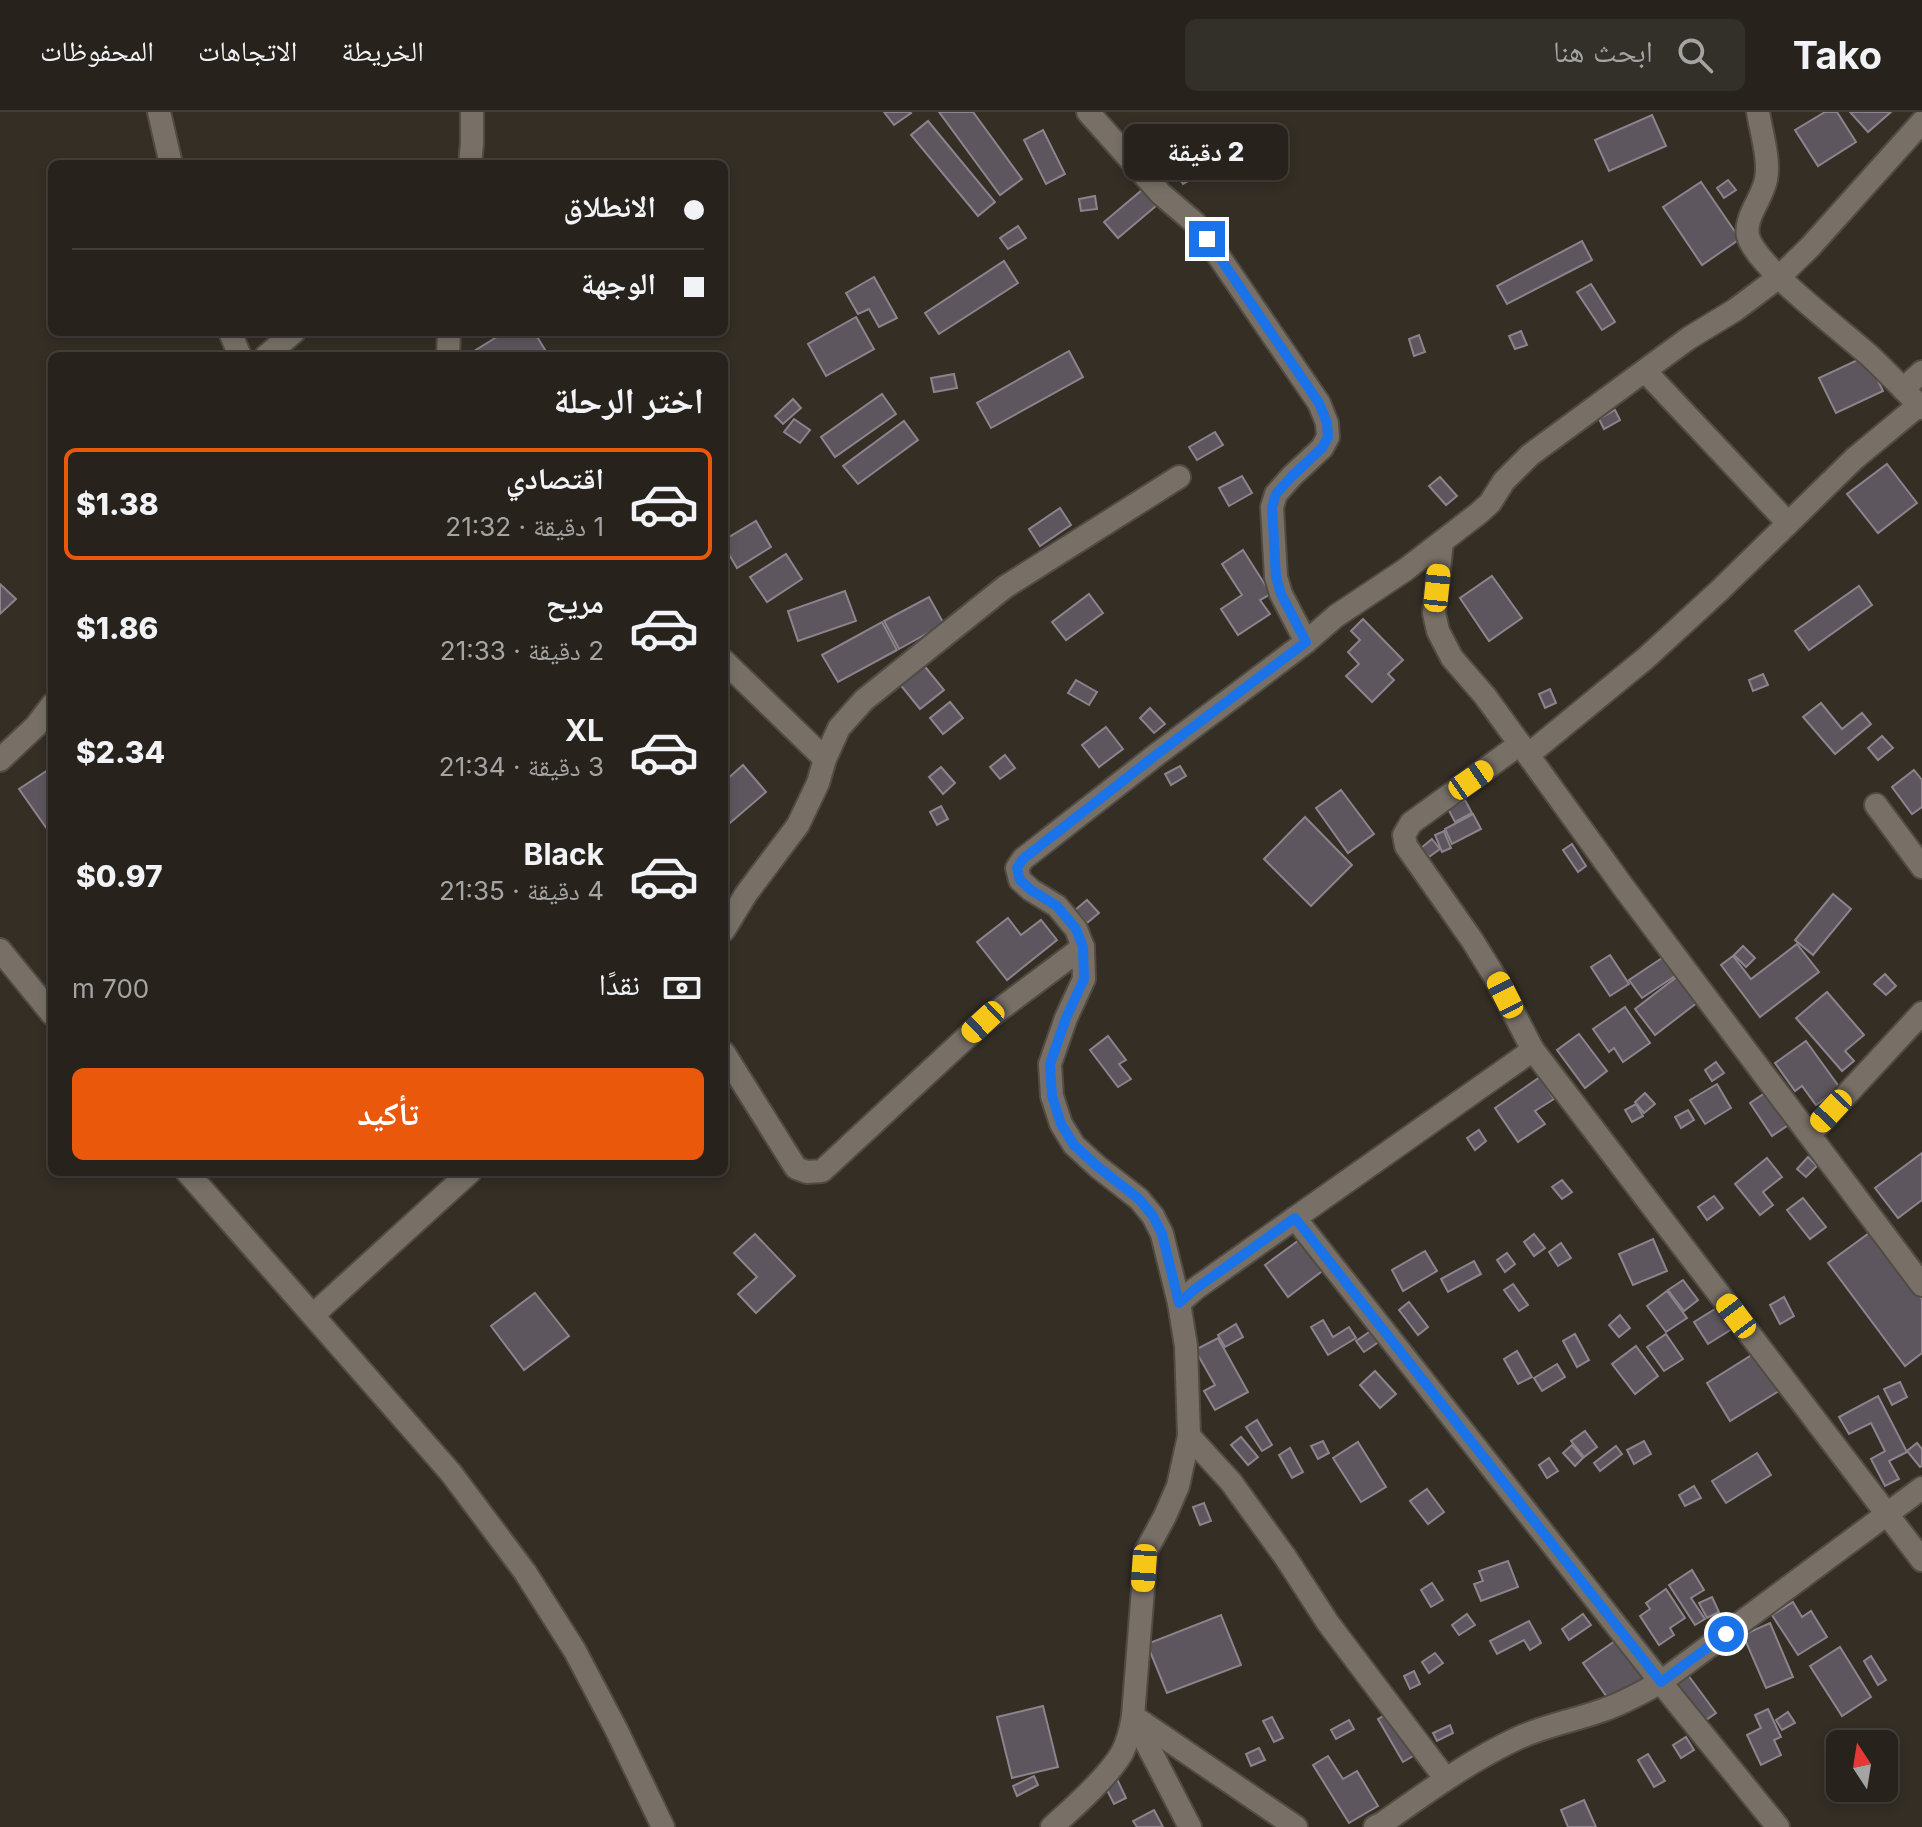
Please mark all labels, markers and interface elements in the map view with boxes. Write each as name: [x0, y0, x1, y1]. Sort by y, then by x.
search box: [1185, 19, 1745, 91]
text: Tako: [1793, 32, 1882, 78]
text: ابحث هنا: [1553, 33, 1653, 69]
icon: search: [1673, 33, 1717, 77]
text: المحفوظات: [40, 34, 154, 68]
text: الاتجاهات: [198, 34, 297, 68]
text: الخريطة: [341, 34, 424, 68]
callout: 2 دقيقة: [1125, 123, 1289, 179]
text: 2 دقيقة: [1168, 136, 1244, 167]
text: الانطلاق: [563, 188, 656, 224]
route end: [1189, 221, 1225, 257]
text: الوجهة: [581, 265, 656, 301]
text: اختر الرحلة: [553, 378, 704, 422]
text: اقتصادي: [506, 460, 604, 496]
icon: car: [628, 468, 700, 540]
text: $1.38: [76, 486, 159, 522]
text: 1 دقيقة · 21:32: [445, 511, 604, 542]
car: [1423, 563, 1451, 613]
text: مريح: [546, 584, 604, 620]
icon: car: [628, 592, 700, 664]
text: $1.86: [76, 610, 158, 646]
text: 2 دقيقة · 21:33: [440, 635, 604, 666]
text: XL: [565, 712, 604, 748]
icon: car: [628, 716, 700, 788]
text: $2.34: [76, 734, 165, 770]
text: 3 دقيقة · 21:34: [439, 751, 604, 782]
car: [1444, 756, 1498, 804]
text: Black: [524, 836, 604, 872]
icon: car: [628, 840, 700, 912]
text: $0.97: [76, 858, 163, 894]
text: 4 دقيقة · 21:35: [439, 875, 604, 906]
text: نقدًا: [599, 966, 640, 1002]
icon: cash: [660, 966, 704, 1010]
car: [1483, 968, 1527, 1022]
text: 700 m: [72, 973, 149, 1004]
car: [957, 997, 1009, 1047]
button: تأكيد: [72, 1068, 704, 1160]
car: [1806, 1085, 1856, 1137]
car: [1712, 1290, 1760, 1342]
car: [1130, 1543, 1158, 1593]
route start: [1708, 1616, 1744, 1652]
north arrow: [1826, 1730, 1898, 1802]
map controls: [1826, 1730, 1898, 1802]

